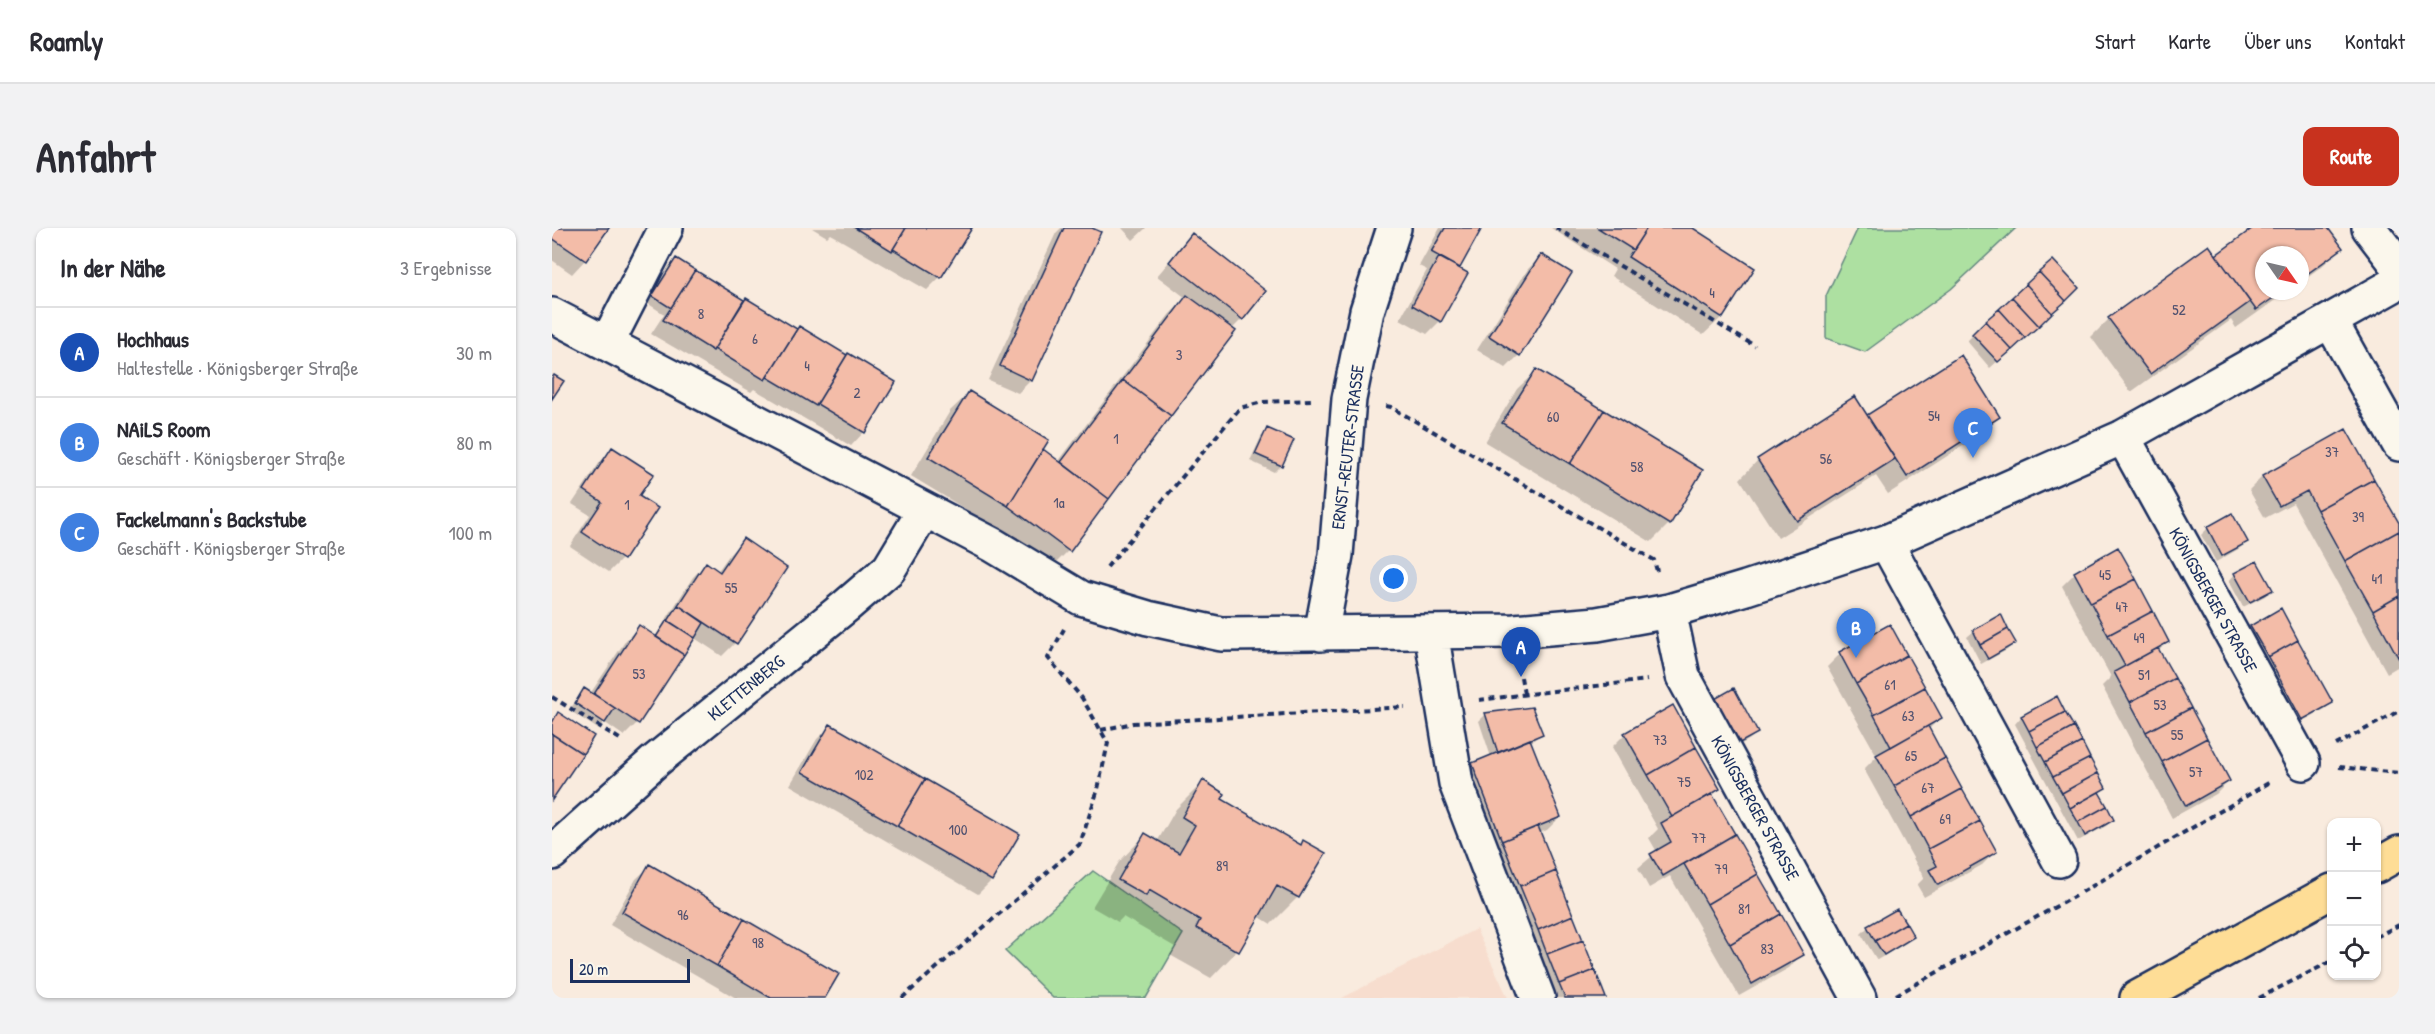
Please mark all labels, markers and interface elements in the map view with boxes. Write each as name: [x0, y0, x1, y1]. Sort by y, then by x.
text: Roamly: [30, 22, 103, 60]
text: Start: [2095, 27, 2135, 56]
text: Karte: [2168, 27, 2211, 56]
text: Über uns: [2244, 27, 2312, 56]
text: Kontakt: [2345, 27, 2405, 56]
button: Route: [2303, 127, 2399, 186]
text: Anfahrt: [36, 128, 155, 185]
north arrow: [2255, 246, 2309, 300]
text: In der Nähe: [60, 250, 166, 285]
text: 3 Ergebnisse: [400, 254, 492, 281]
house number: 4: [1709, 282, 1715, 303]
house number: 52: [2172, 299, 2186, 320]
house number: 8: [698, 303, 704, 324]
text: Hochhaus: [117, 324, 189, 354]
house number: 6: [752, 328, 758, 349]
text: A: [75, 339, 84, 366]
text: 30 m: [456, 339, 492, 366]
house number: 3: [1176, 344, 1183, 365]
text: Haltestelle · Königsberger Straße: [117, 354, 359, 381]
house number: 4: [804, 355, 810, 376]
street label: ERNST-REUTER-STRASSE: [1325, 363, 1370, 531]
house number: 2: [853, 382, 861, 403]
house number: 54: [1928, 405, 1940, 426]
house number: 60: [1547, 406, 1560, 427]
pin: C: [1954, 408, 1992, 458]
text: NAiLS Room: [117, 414, 210, 444]
house number: 1: [1113, 428, 1119, 449]
text: B: [74, 429, 85, 456]
text: 80 m: [456, 429, 492, 456]
house number: 37: [2325, 441, 2339, 462]
text: Geschäft · Königsberger Straße: [117, 444, 345, 471]
house number: 56: [1820, 448, 1832, 469]
house number: 58: [1631, 456, 1643, 477]
house number: 1a: [1053, 492, 1065, 513]
house number: 1: [624, 494, 630, 515]
text: Fackelmann's Backstube: [117, 504, 307, 534]
house number: 39: [2352, 506, 2365, 527]
text: C: [74, 519, 85, 546]
text: 100 m: [449, 519, 492, 546]
street label: KÖNIGSBERGER STRASSE: [2163, 523, 2264, 677]
text: Geschäft · Königsberger Straße: [117, 534, 345, 561]
your location: [1379, 564, 1408, 593]
house number: 45: [2099, 564, 2112, 585]
house number: 41: [2371, 568, 2383, 589]
house number: 55: [725, 577, 738, 598]
house number: 47: [2115, 596, 2129, 617]
pin: B: [1836, 608, 1876, 658]
house number: 49: [2133, 627, 2145, 648]
pin: A: [1502, 628, 1540, 677]
street label: KLETTENBERG: [702, 649, 790, 726]
house number: 53: [632, 663, 646, 684]
house number: 51: [2138, 664, 2150, 685]
house number: 61: [1884, 674, 1896, 695]
house number: 53: [2153, 694, 2167, 715]
house number: 63: [1902, 705, 1915, 726]
house number: 55: [2171, 724, 2184, 745]
house number: 73: [1653, 729, 1667, 750]
street label: KÖNIGSBERGER STRASSE: [1705, 731, 1806, 885]
house number: 65: [1905, 745, 1918, 766]
house number: 57: [2189, 761, 2203, 782]
house number: 102: [854, 764, 874, 785]
house number: 75: [1677, 771, 1692, 792]
house number: 67: [1921, 777, 1935, 798]
house number: 69: [1939, 808, 1951, 829]
map controls: [2327, 818, 2381, 980]
button: +: [2327, 818, 2381, 872]
house number: 100: [949, 819, 968, 840]
house number: 77: [1692, 827, 1706, 848]
house number: 89: [1216, 855, 1228, 876]
house number: 79: [1715, 858, 1728, 879]
button: −: [2327, 872, 2381, 926]
house number: 81: [1738, 898, 1750, 919]
house number: 96: [677, 904, 689, 925]
button: locate: [2327, 926, 2381, 980]
house number: 98: [752, 932, 764, 953]
house number: 83: [1760, 938, 1774, 959]
scale bar: [570, 956, 690, 984]
text: 20 m: [579, 958, 608, 980]

